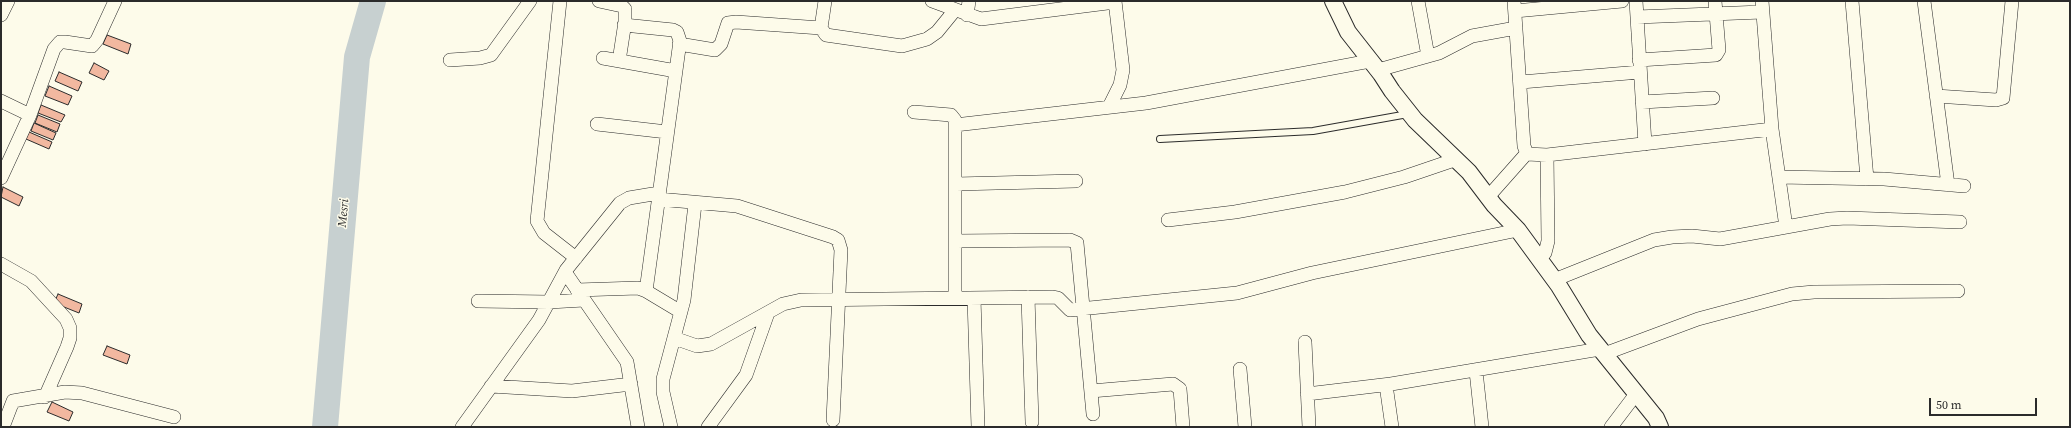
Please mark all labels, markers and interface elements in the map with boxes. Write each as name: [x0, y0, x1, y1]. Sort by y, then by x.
water label: Mesri: [336, 198, 352, 228]
scale bar: [1931, 390, 2039, 416]
text: 50 m: [1936, 397, 1962, 413]

